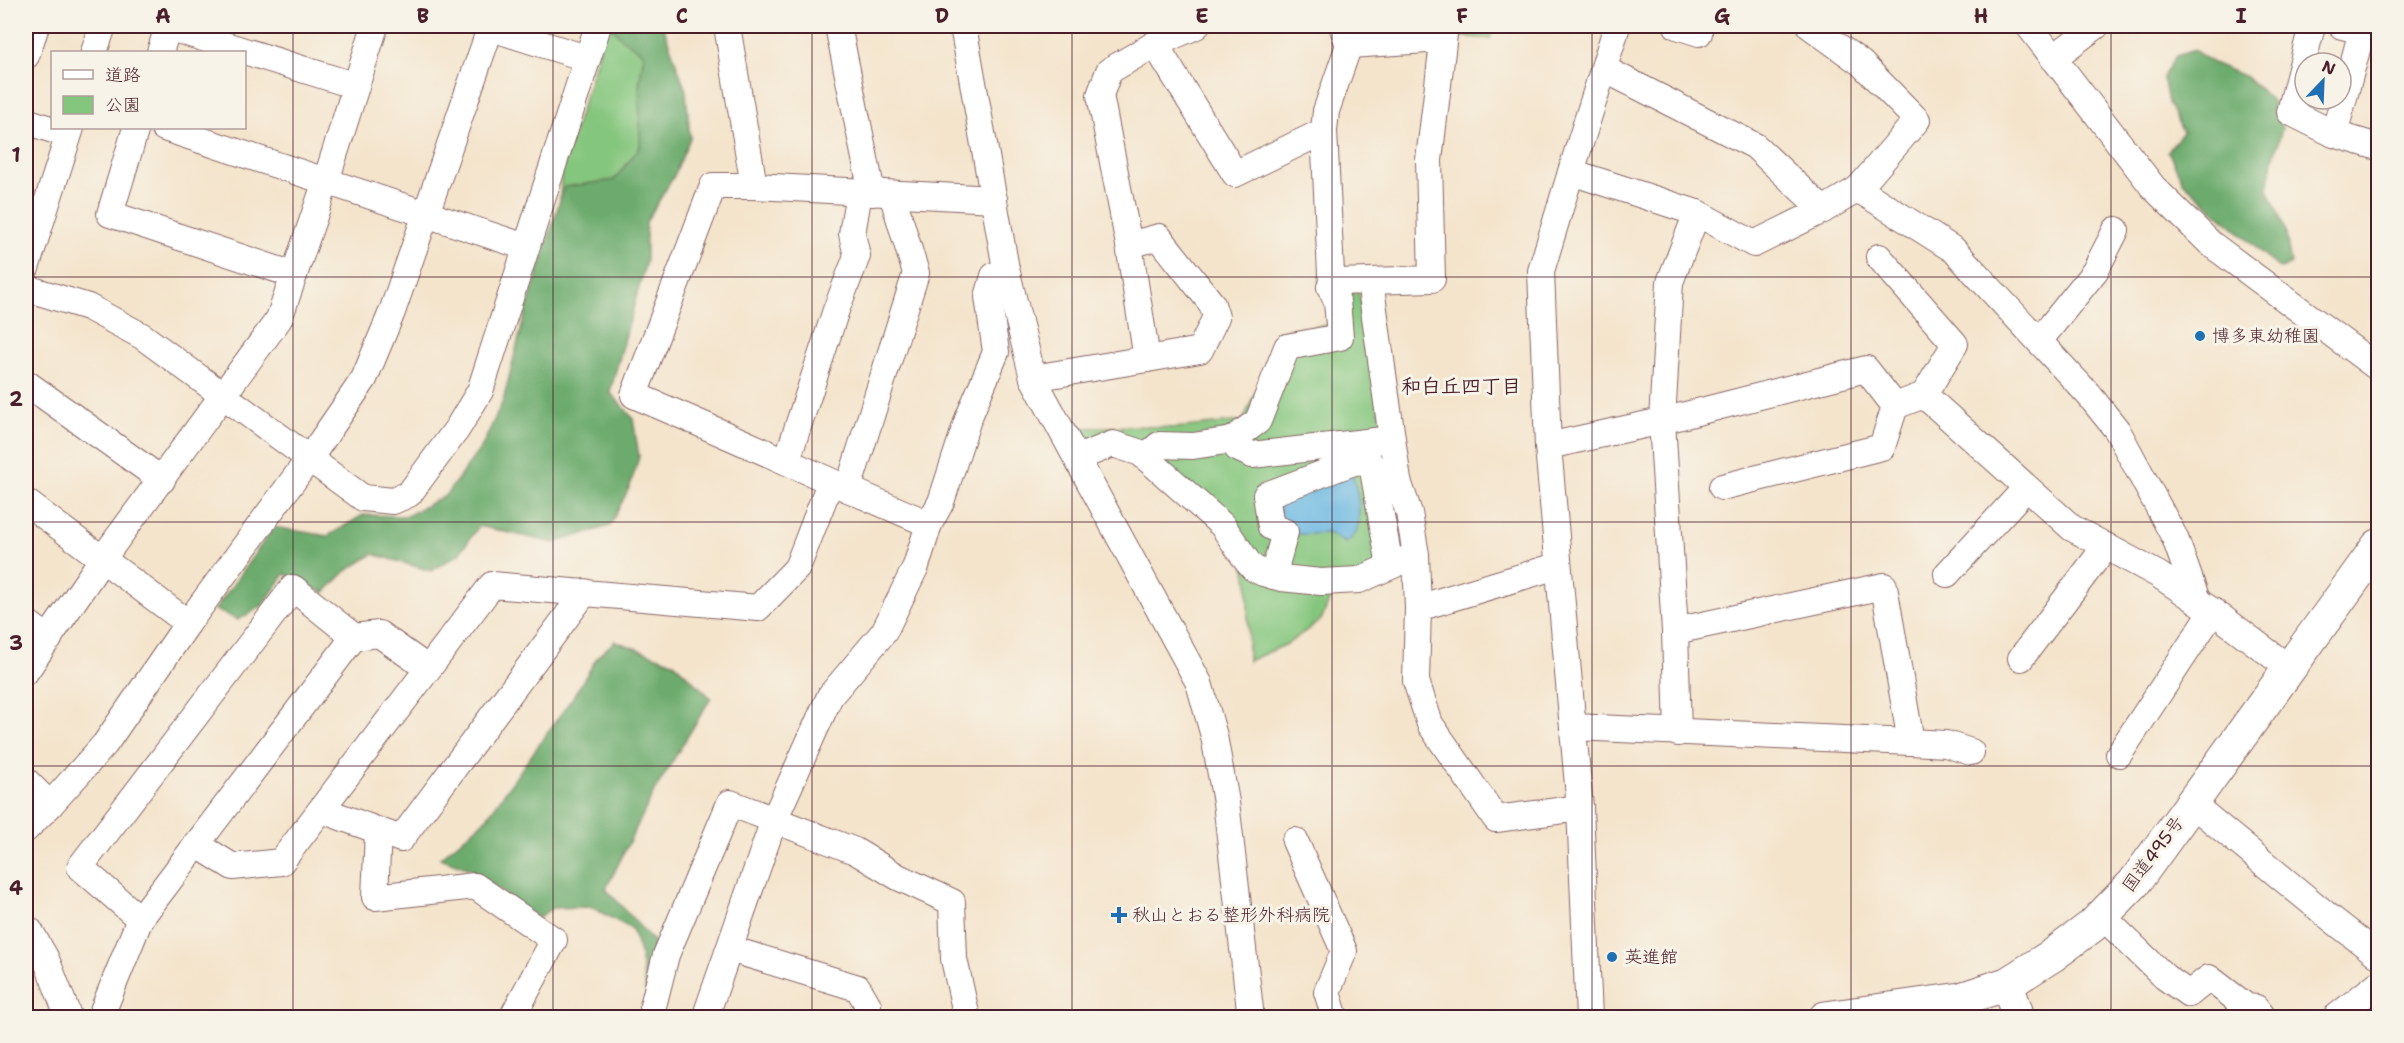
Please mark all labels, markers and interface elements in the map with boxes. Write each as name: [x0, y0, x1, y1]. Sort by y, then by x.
text: A: [155, 3, 171, 29]
text: B: [417, 3, 429, 29]
text: C: [676, 3, 688, 29]
text: D: [935, 3, 949, 29]
text: E: [1195, 3, 1209, 29]
text: F: [1456, 3, 1468, 29]
text: G: [1714, 3, 1730, 29]
text: H: [1974, 3, 1988, 29]
text: I: [2235, 3, 2247, 29]
legend: [51, 51, 246, 129]
north arrow: [2293, 51, 2353, 111]
text: N: [2319, 56, 2339, 80]
text: 道路: [105, 63, 141, 87]
text: 公園: [105, 93, 141, 117]
text: 1: [11, 142, 21, 168]
place label: 博多東幼稚園: [2212, 324, 2320, 348]
marker: 博多東幼稚園: [2193, 329, 2207, 343]
district label: 和白丘四丁目: [1401, 373, 1521, 399]
text: 2: [9, 386, 23, 412]
text: 3: [9, 630, 23, 656]
street label: 国道495号: [2117, 811, 2189, 897]
text: 4: [9, 875, 23, 901]
place label: 秋山とおる整形外科病院: [1132, 903, 1330, 927]
marker: 秋山とおる整形外科病院: [1110, 906, 1128, 924]
place label: 英進館: [1624, 945, 1678, 969]
marker: 英進館: [1605, 950, 1619, 964]

